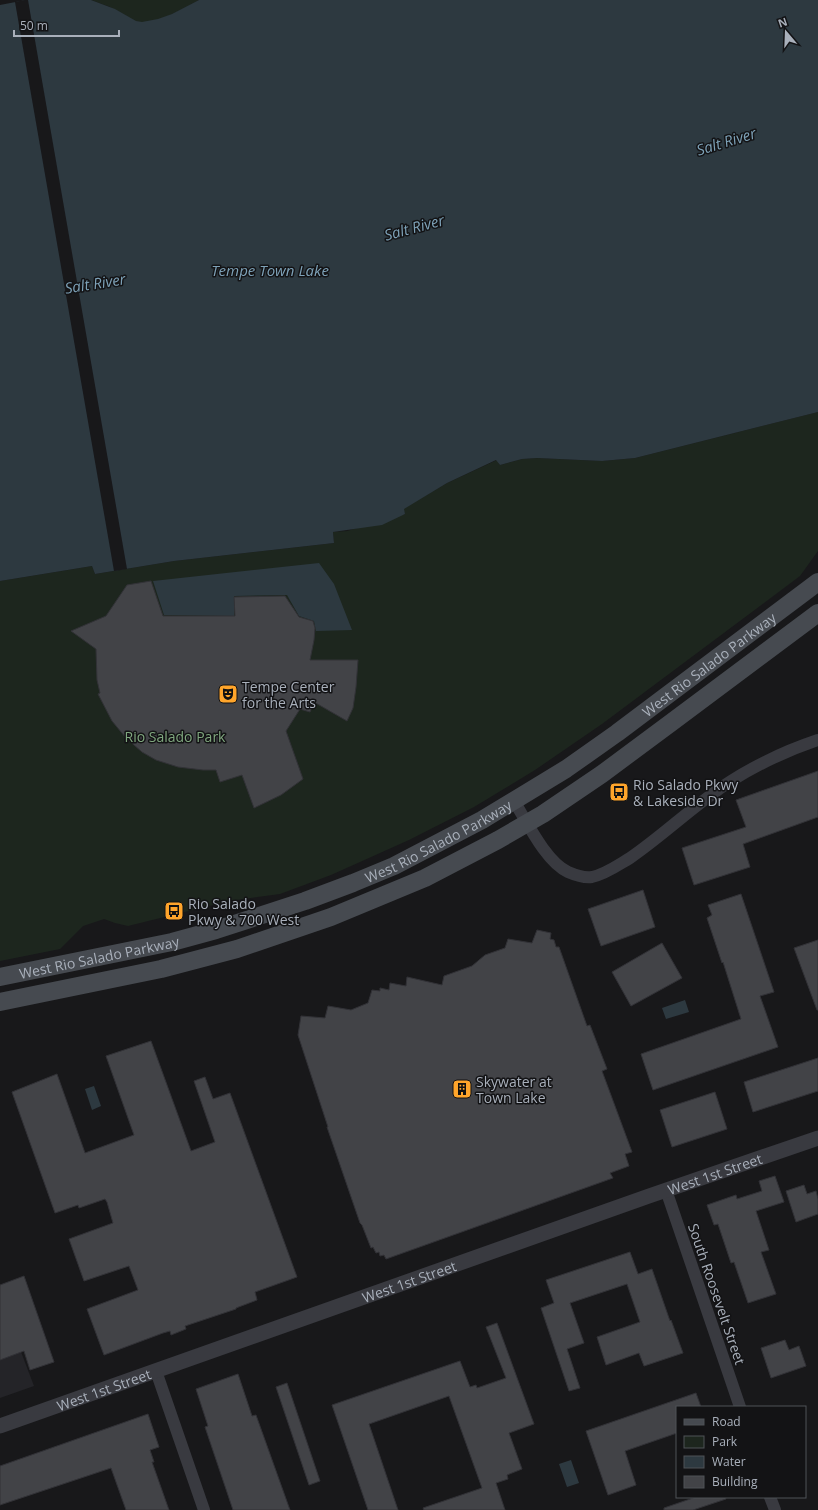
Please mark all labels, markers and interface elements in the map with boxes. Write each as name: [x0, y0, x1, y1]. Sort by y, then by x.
scale bar: [14, 12, 119, 38]
north arrow: [766, 12, 806, 52]
text: N: [776, 14, 789, 31]
text: 50 m: [20, 17, 48, 34]
water label: Salt River: [694, 122, 759, 160]
water label: Salt River: [382, 209, 447, 245]
water label: Tempe Town Lake: [211, 260, 329, 280]
water label: Salt River: [63, 268, 128, 298]
street label: West Rio Salado Parkway: [638, 607, 780, 721]
place label: Tempe Center for the Arts: [242, 677, 335, 712]
theatre icon: Tempe Center for the Arts: [217, 683, 239, 705]
park label: Rio Salado Park: [125, 727, 226, 746]
place label: Rio Salado Pkwy & Lakeside Dr: [633, 775, 739, 810]
bus stop icon: Rio Salado Pkwy & Lakeside Dr: [608, 781, 630, 803]
street label: West Rio Salado Parkway: [362, 794, 516, 887]
place label: Rio Salado Pkwy & 700 West: [188, 894, 299, 929]
bus stop icon: Rio Salado Pkwy & 700 West: [163, 900, 185, 922]
street label: West Rio Salado Parkway: [17, 931, 182, 982]
place label: Skywater at Town Lake: [476, 1072, 552, 1107]
building icon: Skywater at Town Lake: [451, 1078, 473, 1100]
street label: West 1st Street: [665, 1148, 764, 1198]
street label: South Roosevelt Street: [684, 1221, 750, 1367]
street label: West 1st Street: [359, 1256, 459, 1306]
street label: West 1st Street: [54, 1364, 153, 1415]
legend: [676, 1406, 806, 1498]
text: Road: [712, 1413, 741, 1430]
text: Park: [712, 1433, 738, 1450]
text: Water: [712, 1453, 746, 1470]
text: Building: [712, 1473, 758, 1490]

